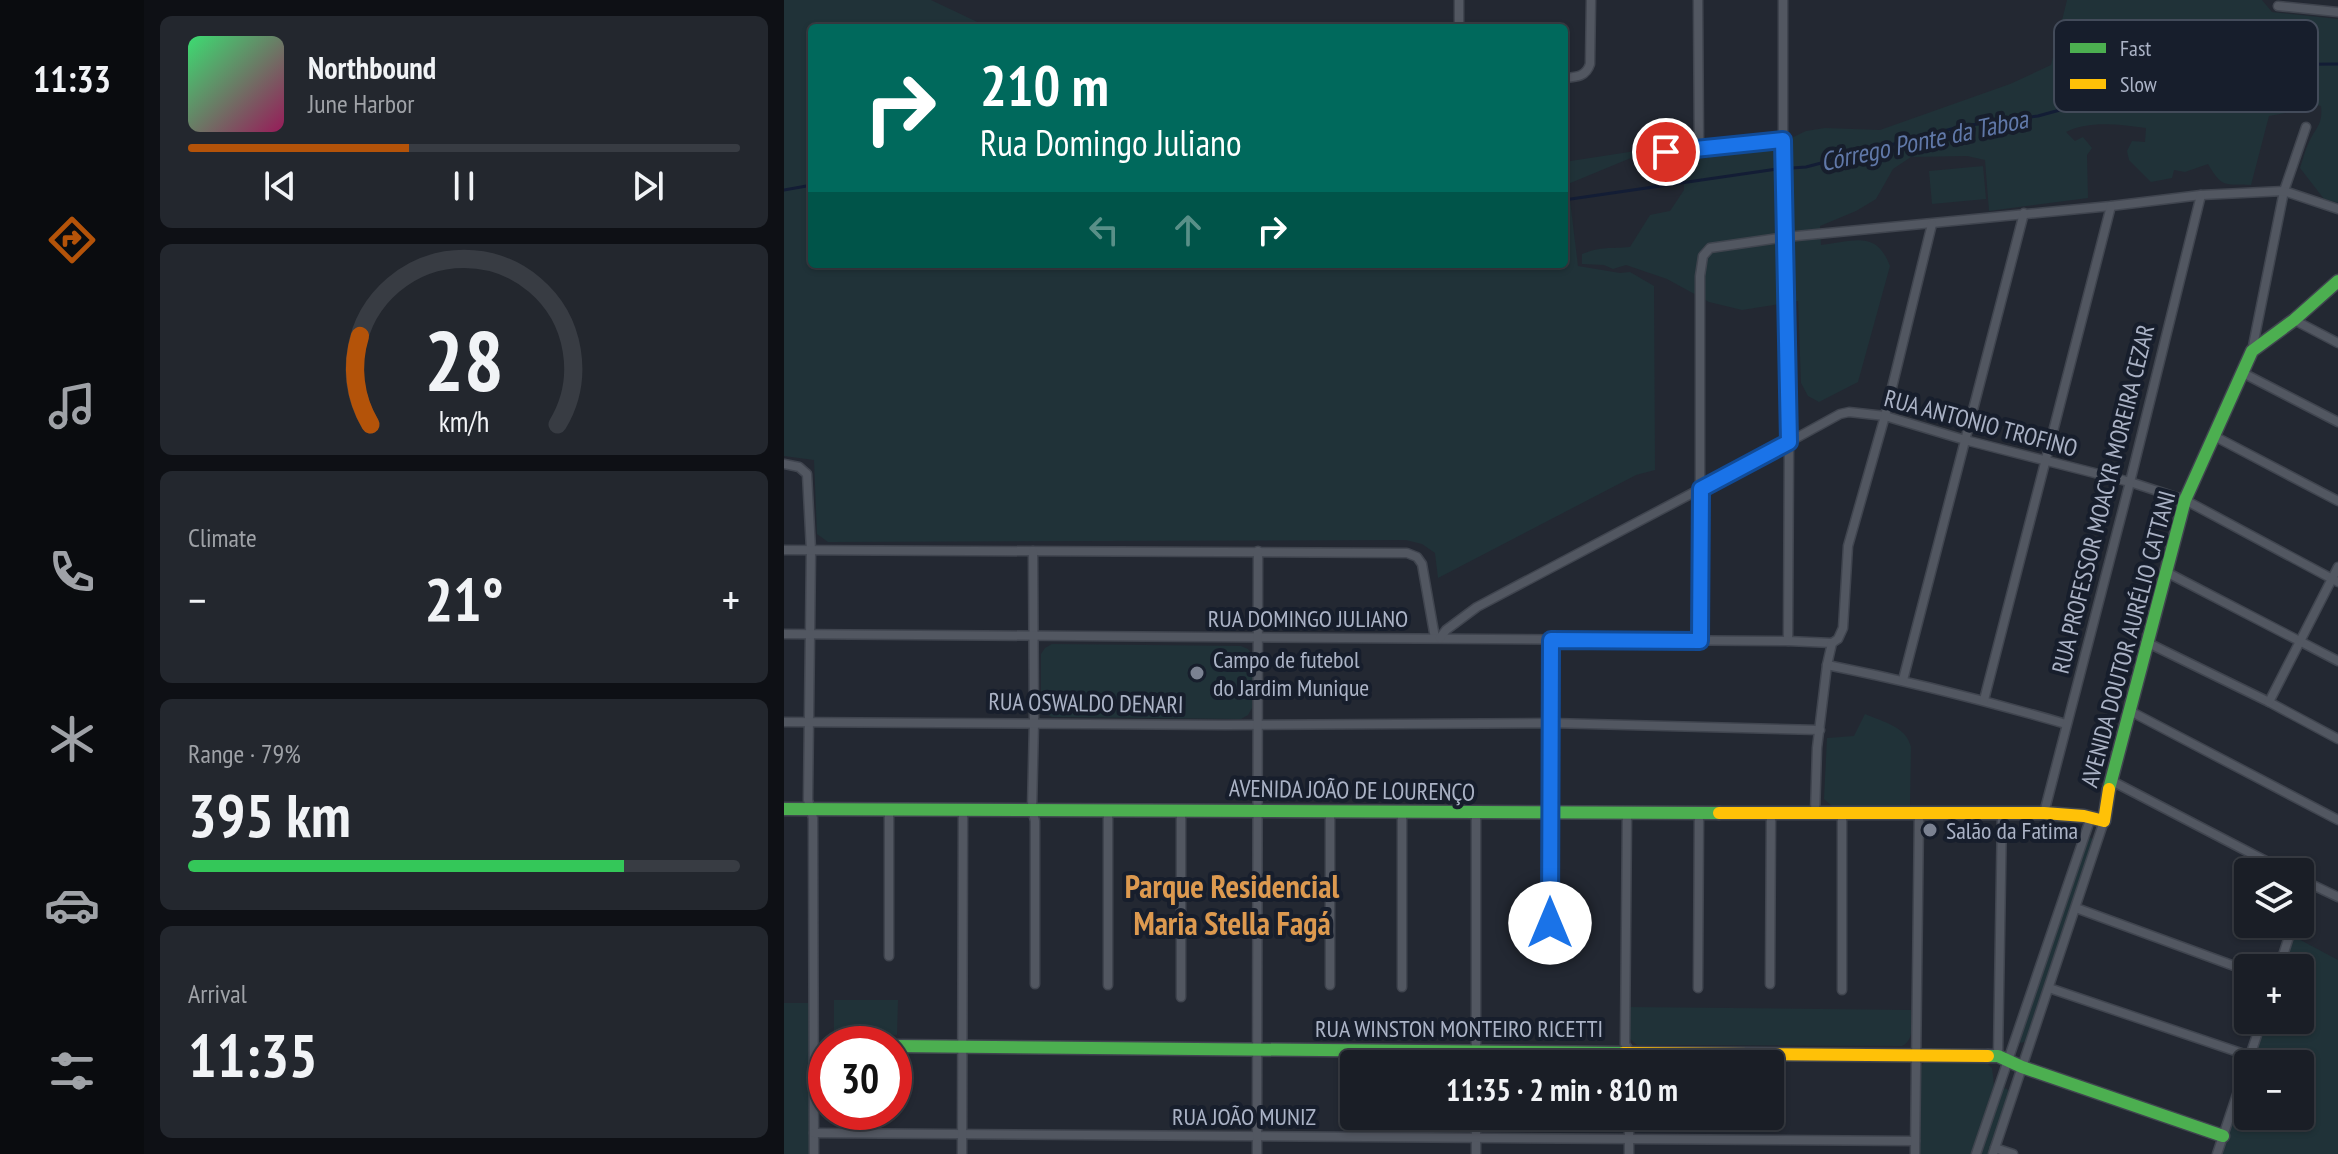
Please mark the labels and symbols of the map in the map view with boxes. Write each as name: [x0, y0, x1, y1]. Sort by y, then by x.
legend: [2054, 20, 2318, 112]
text: Fast: [2120, 34, 2151, 62]
text: Slow: [2120, 70, 2157, 98]
water label: Córrego Ponte da Taboa: [1817, 102, 2032, 178]
pin: [1632, 118, 1700, 186]
street label: RUA PROFESSOR MOACYR MOREIRA CEZAR: [2045, 321, 2161, 677]
street label: RUA ANTONIO TROFINO: [1881, 382, 2081, 464]
street label: AVENIDA DOUTOR AURÉLIO CATTANI: [2073, 487, 2183, 791]
street label: RUA DOMINGO JULIANO: [1208, 603, 1408, 634]
place label: Campo de futebol do Jardim Munique: [1213, 644, 1369, 703]
marker: Campo de futebol do Jardim Munique: [1188, 664, 1206, 682]
street label: RUA OSWALDO DENARI: [988, 686, 1184, 720]
street label: AVENIDA JOÃO DE LOURENÇO: [1229, 772, 1475, 808]
place label: Salão da Fatima: [1946, 815, 2078, 846]
marker: Salão da Fatima: [1921, 821, 1939, 839]
district label: Parque Residencial Maria Stella Fagá: [1125, 865, 1339, 944]
position arrow: [1508, 881, 1592, 965]
street label: RUA WINSTON MONTEIRO RICETTI: [1315, 1013, 1603, 1044]
speed limit sign: 30: [808, 1026, 912, 1130]
street label: RUA JOÃO MUNIZ: [1172, 1101, 1316, 1132]

